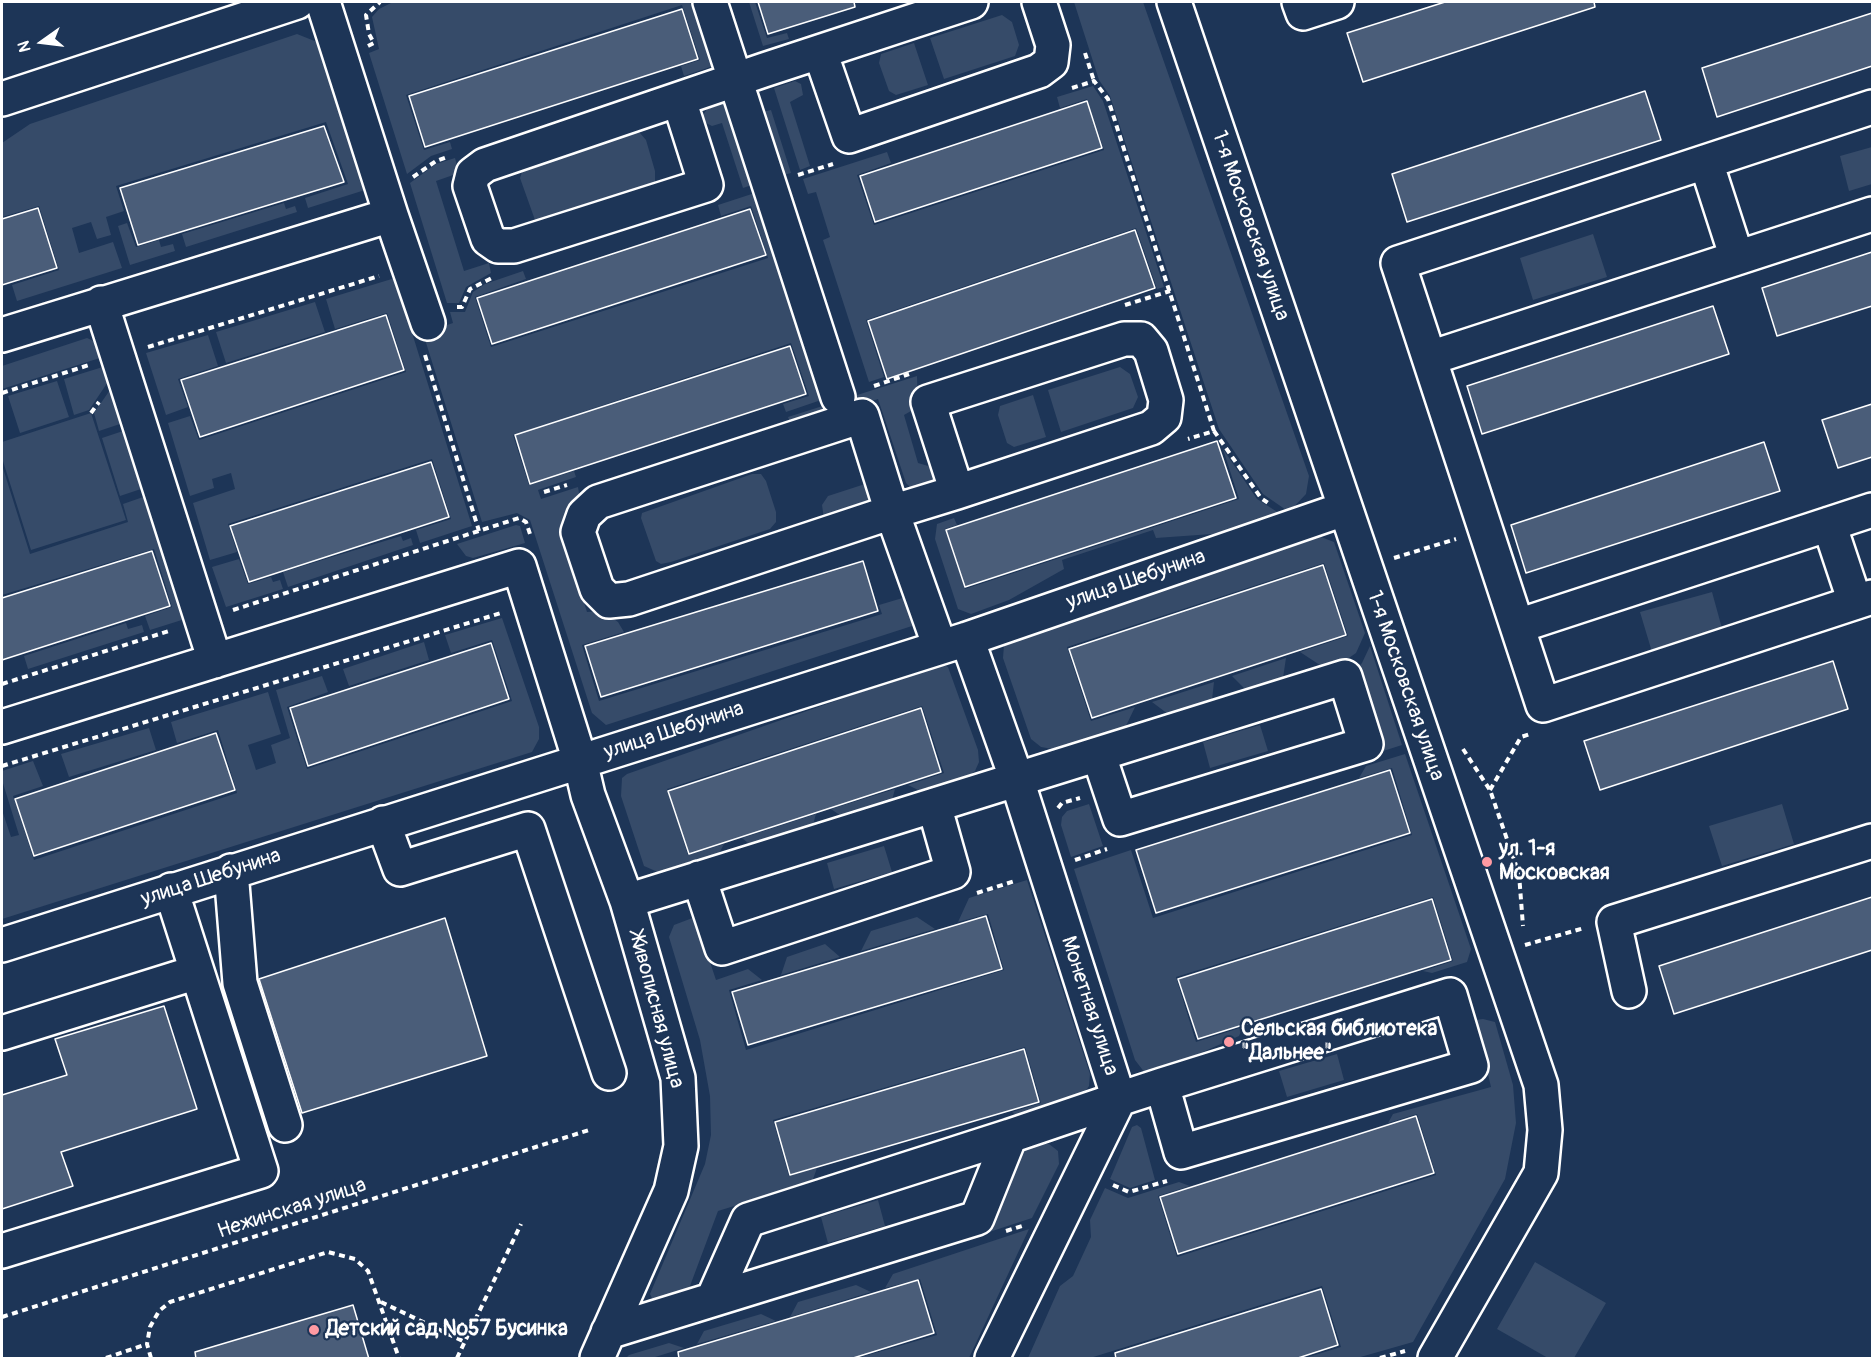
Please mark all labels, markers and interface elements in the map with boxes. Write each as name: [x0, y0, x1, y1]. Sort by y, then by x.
north arrow: [12, 12, 72, 72]
text: N: [14, 39, 36, 54]
street label: 1-я Московская улица: [1206, 128, 1294, 324]
street label: улица Шебунина: [1063, 544, 1209, 616]
street label: 1-я Московская улица: [1361, 588, 1449, 784]
street label: улица Шебунина: [601, 697, 747, 765]
place label: ул. 1-я Московская: [1499, 837, 1610, 887]
street label: улица Шебунина: [138, 844, 284, 912]
marker: ул. 1-я Московская: [1480, 855, 1494, 869]
street label: Живописная улица: [623, 929, 689, 1091]
street label: Монетная улица: [1055, 933, 1123, 1079]
place label: Сельская библиотека "Дальнее": [1241, 1017, 1437, 1067]
marker: Сельская библиотека "Дальнее": [1222, 1035, 1236, 1049]
street label: Нежинская улица: [214, 1173, 370, 1245]
place label: Детский сад №57 Бусинка: [326, 1317, 568, 1343]
marker: Детский сад №57 Бусинка: [307, 1323, 321, 1337]

